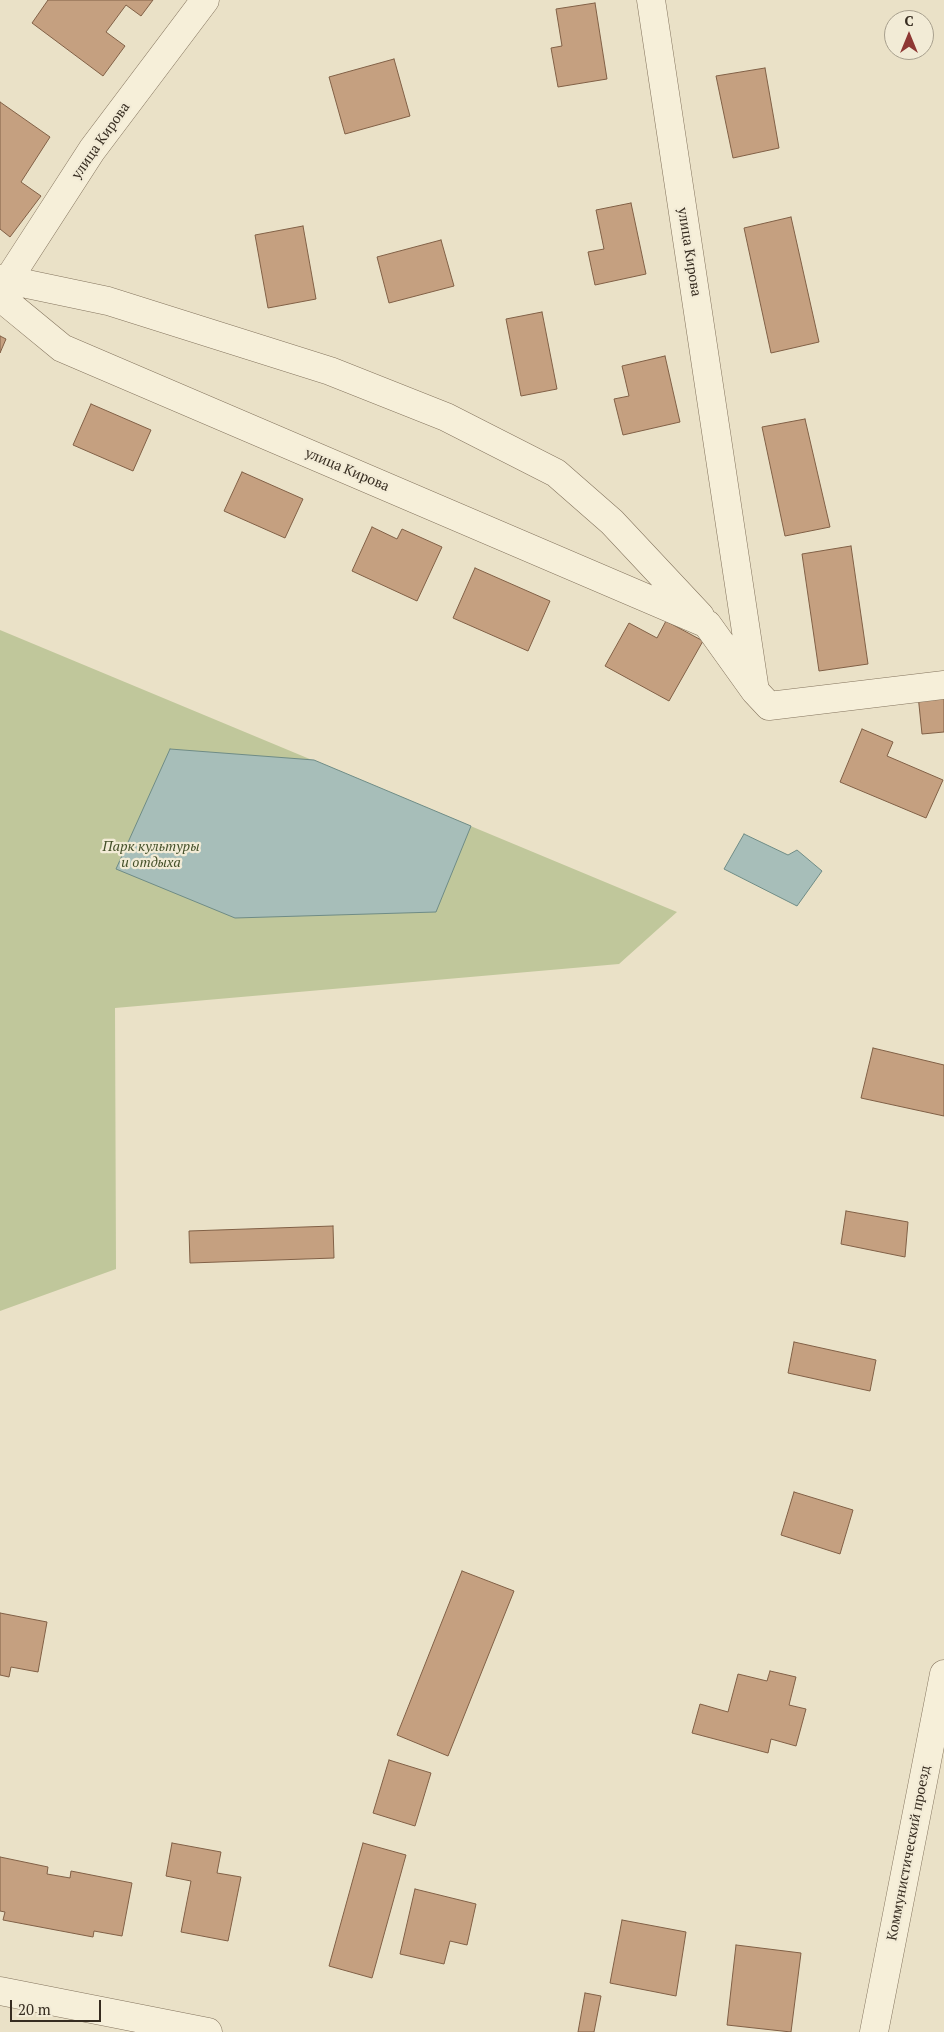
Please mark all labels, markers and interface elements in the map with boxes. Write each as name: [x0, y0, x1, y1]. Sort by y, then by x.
north arrow: [884, 10, 934, 60]
text: С: [904, 11, 914, 30]
street label: улица Кирова: [68, 99, 134, 183]
street label: улица Кирова: [674, 206, 704, 298]
street label: улица Кирова: [302, 445, 392, 495]
park label: Парк культуры и отдыха: [102, 839, 200, 872]
street label: Коммунистический проезд: [884, 1764, 934, 1942]
scale bar: [12, 1990, 104, 2022]
text: 20 m: [18, 1999, 51, 2019]

